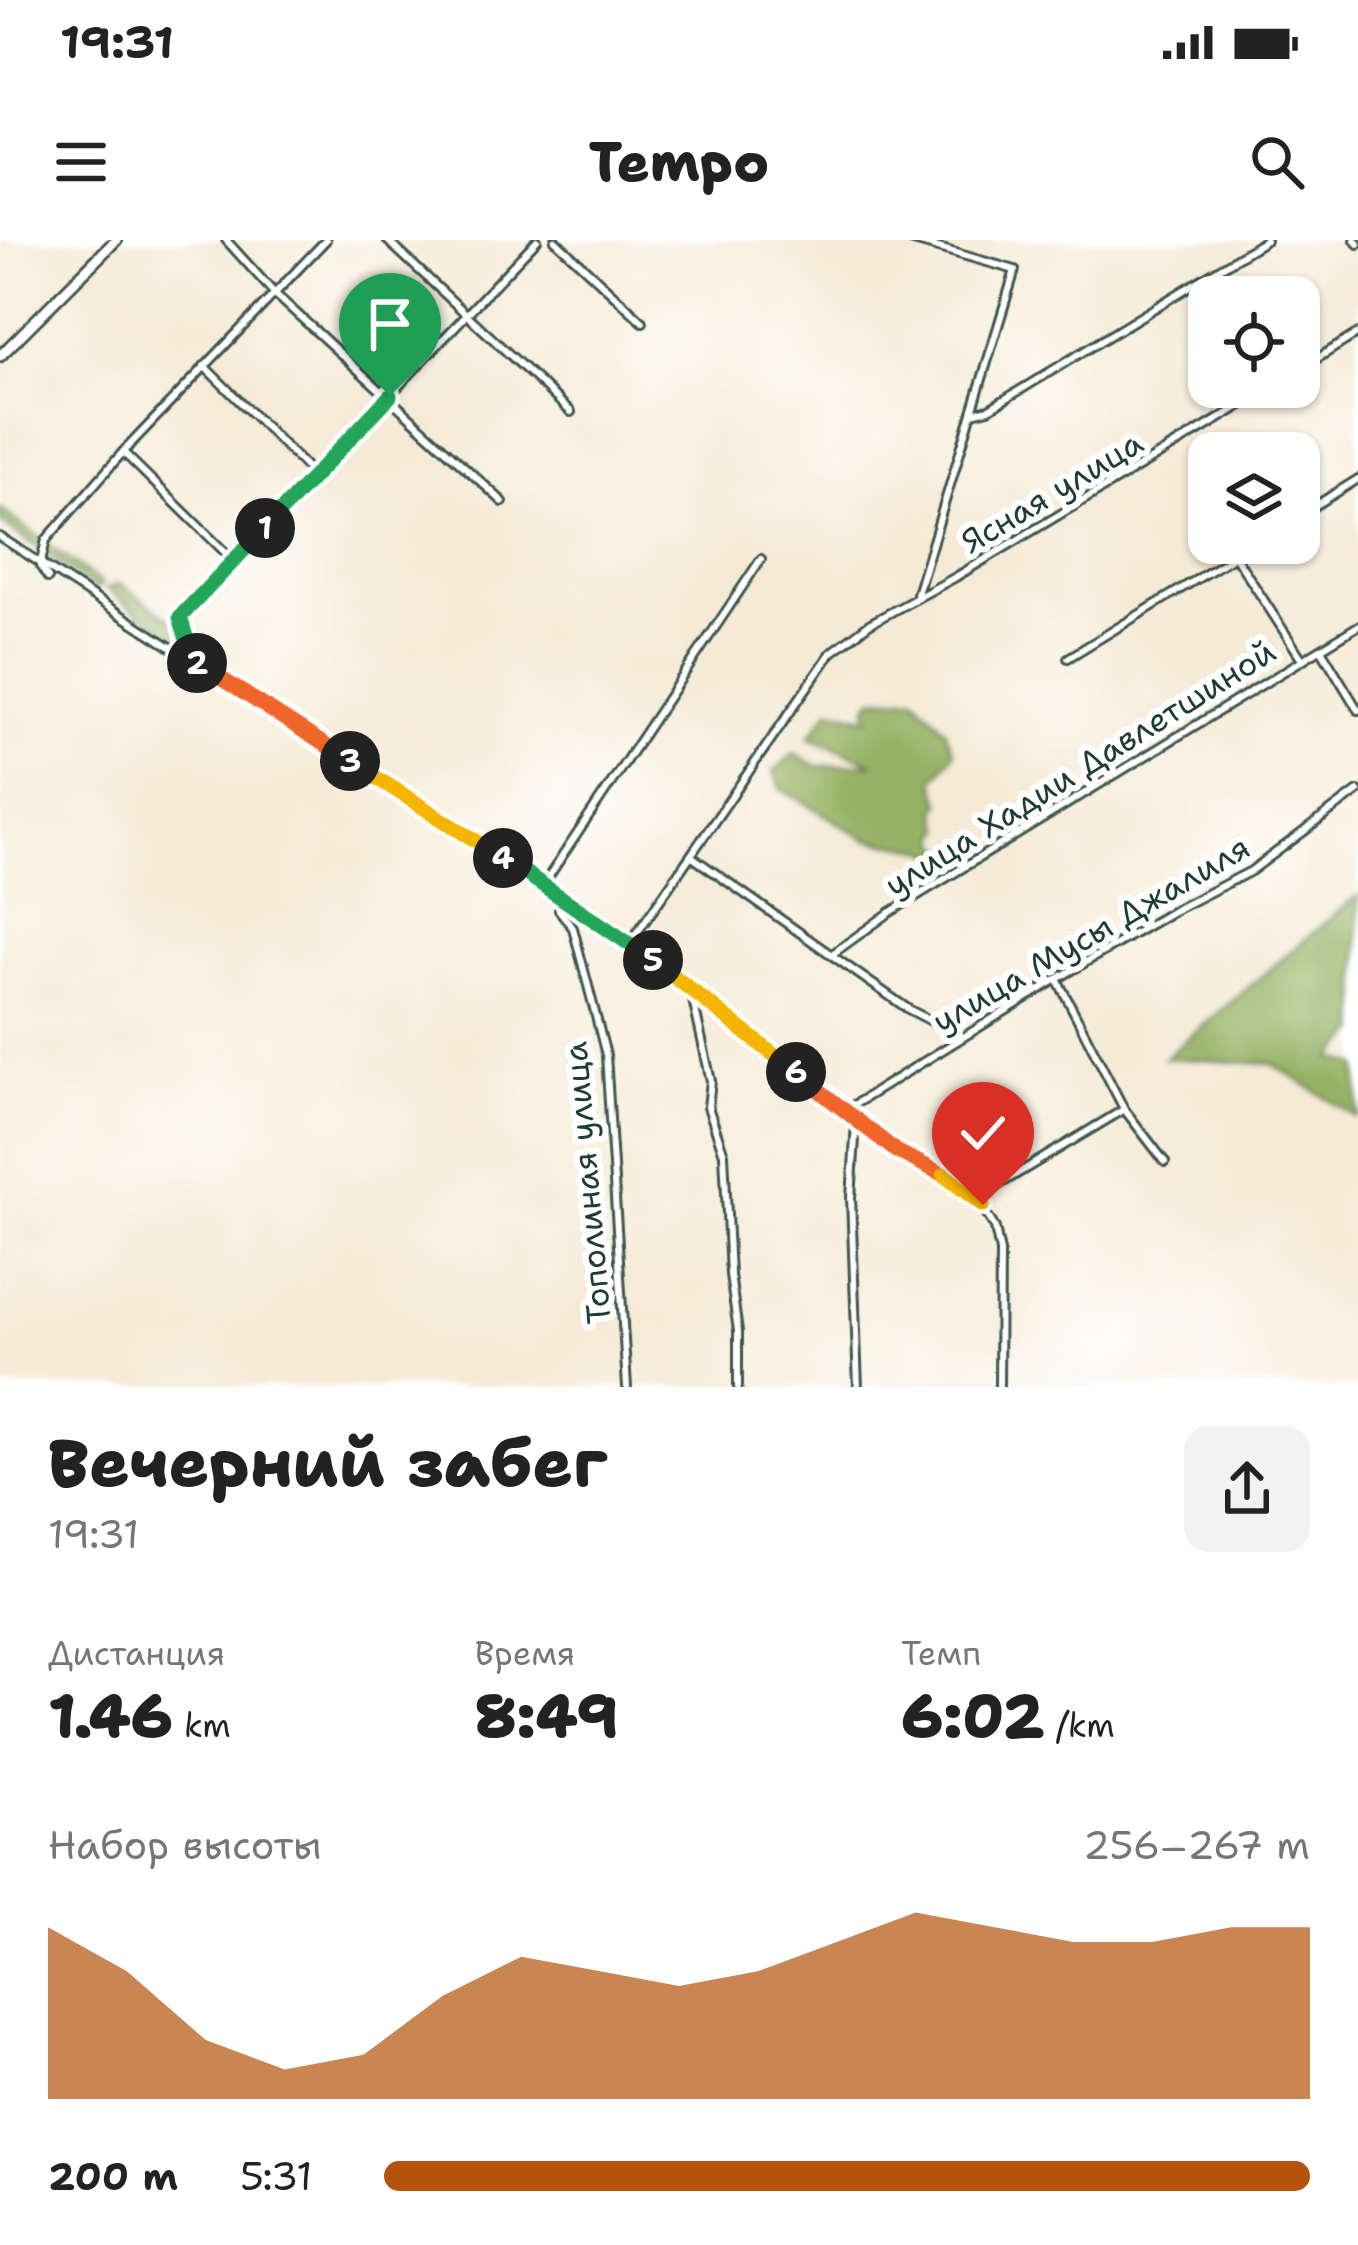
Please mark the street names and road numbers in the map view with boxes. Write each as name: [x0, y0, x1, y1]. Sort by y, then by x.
street label: Ясная улица: [953, 420, 1151, 564]
street label: улица Хадии Давлетшиной: [876, 629, 1284, 907]
street label: улица Мусы Джалиля: [924, 825, 1258, 1043]
street label: Тополиная улица: [552, 1040, 622, 1326]

